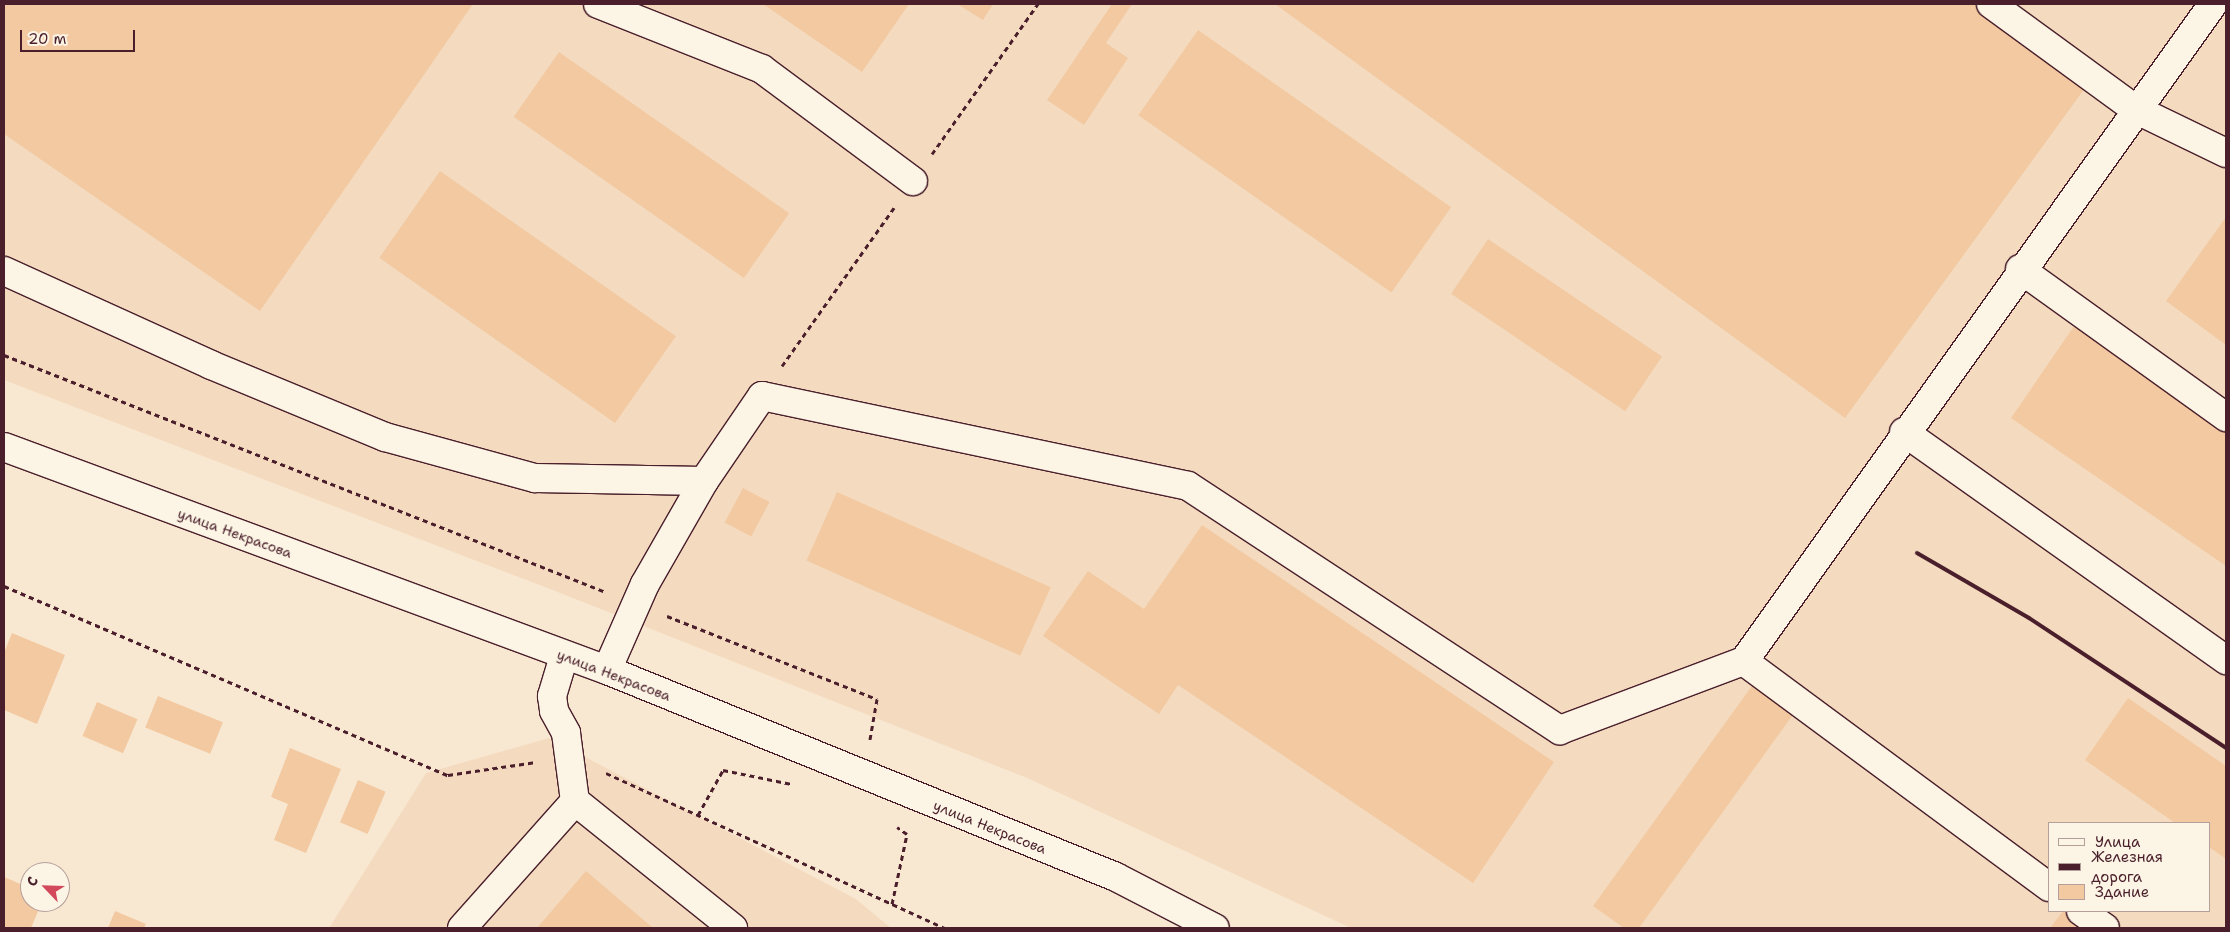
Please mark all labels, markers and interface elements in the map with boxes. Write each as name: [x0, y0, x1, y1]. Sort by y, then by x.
scale bar: [22, 20, 138, 52]
text: 20 m: [28, 29, 67, 49]
street label: улица Некрасова: [176, 505, 294, 561]
street label: улица Некрасова: [555, 646, 673, 704]
street label: улица Некрасова: [931, 797, 1049, 857]
legend: [2048, 822, 2210, 912]
text: Улица: [2095, 832, 2140, 852]
text: Железная дорога: [2091, 847, 2163, 887]
north arrow: [20, 862, 70, 912]
text: С: [22, 874, 42, 889]
text: Здание: [2095, 882, 2149, 902]

